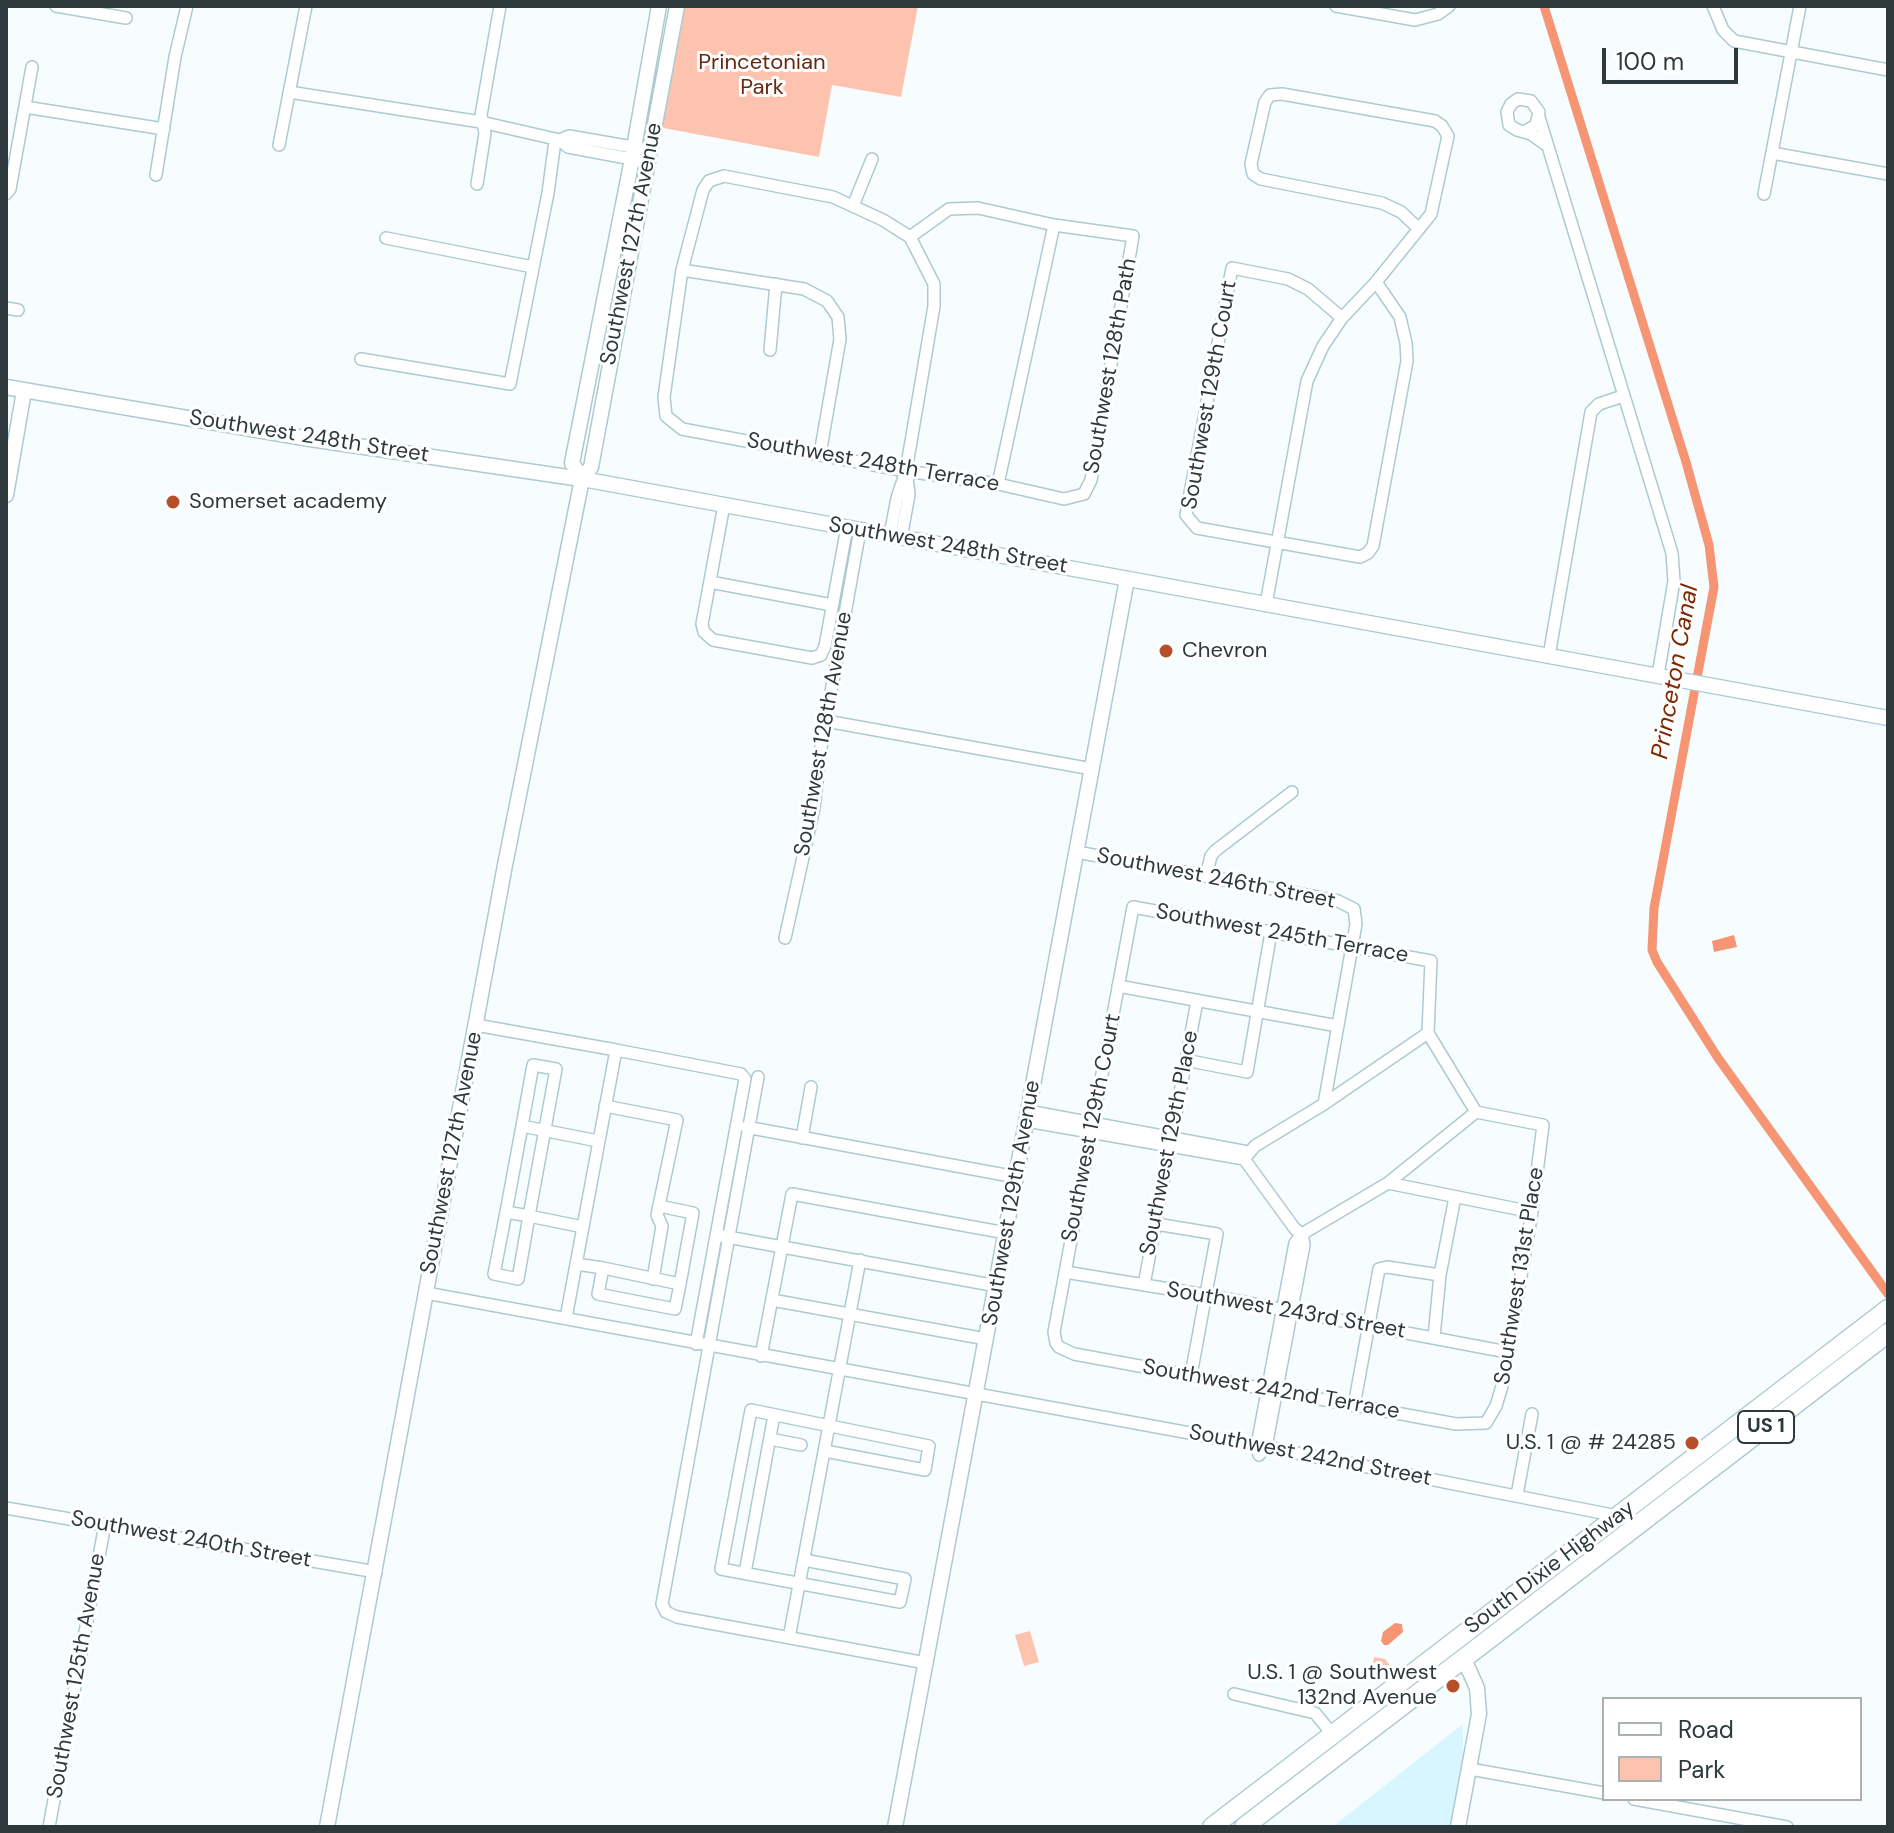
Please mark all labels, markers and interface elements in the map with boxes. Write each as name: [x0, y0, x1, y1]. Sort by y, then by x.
scale bar: [1606, 32, 1742, 82]
text: 100 m: [1616, 46, 1684, 77]
park label: Princetonian Park: [698, 50, 826, 102]
street label: Southwest 127th Avenue: [596, 121, 668, 367]
street label: Southwest 128th Path: [1079, 256, 1143, 476]
street label: Southwest 129th Court: [1177, 278, 1243, 512]
street label: Southwest 248th Street: [187, 405, 431, 469]
street label: Southwest 248th Terrace: [745, 428, 1001, 498]
place label: Somerset academy: [189, 489, 387, 515]
marker: Somerset academy: [164, 493, 182, 511]
street label: Southwest 248th Street: [827, 512, 1069, 580]
water label: Princeton Canal: [1646, 583, 1706, 761]
street label: Southwest 128th Avenue: [789, 610, 859, 858]
place label: Chevron: [1182, 638, 1267, 664]
marker: Chevron: [1157, 642, 1175, 660]
street label: Southwest 246th Street: [1094, 843, 1338, 915]
street label: Southwest 245th Terrace: [1154, 899, 1410, 969]
street label: Southwest 129th Court: [1057, 1012, 1127, 1244]
street label: Southwest 129th Place: [1135, 1028, 1205, 1258]
street label: Southwest 127th Avenue: [416, 1030, 488, 1276]
street label: Southwest 129th Avenue: [977, 1078, 1047, 1328]
street label: Southwest 131st Place: [1490, 1165, 1550, 1387]
street label: Southwest 243rd Street: [1165, 1277, 1407, 1345]
street label: Southwest 242nd Terrace: [1141, 1354, 1401, 1426]
road number: US 1: [1738, 1411, 1794, 1443]
street label: Southwest 242nd Street: [1186, 1420, 1434, 1492]
place label: U.S. 1 @ # 24285: [1506, 1430, 1676, 1456]
marker: U.S. 1 @ # 24285: [1683, 1434, 1701, 1452]
street label: South Dixie Highway: [1460, 1495, 1640, 1641]
street label: Southwest 240th Street: [69, 1506, 313, 1574]
street label: Southwest 125th Avenue: [42, 1551, 112, 1801]
place label: U.S. 1 @ Southwest 132nd Avenue: [1247, 1660, 1437, 1712]
marker: U.S. 1 @ Southwest 132nd Avenue: [1444, 1677, 1462, 1695]
legend: [1602, 1697, 1862, 1801]
text: Road: [1678, 1714, 1734, 1745]
text: Park: [1678, 1754, 1725, 1785]

